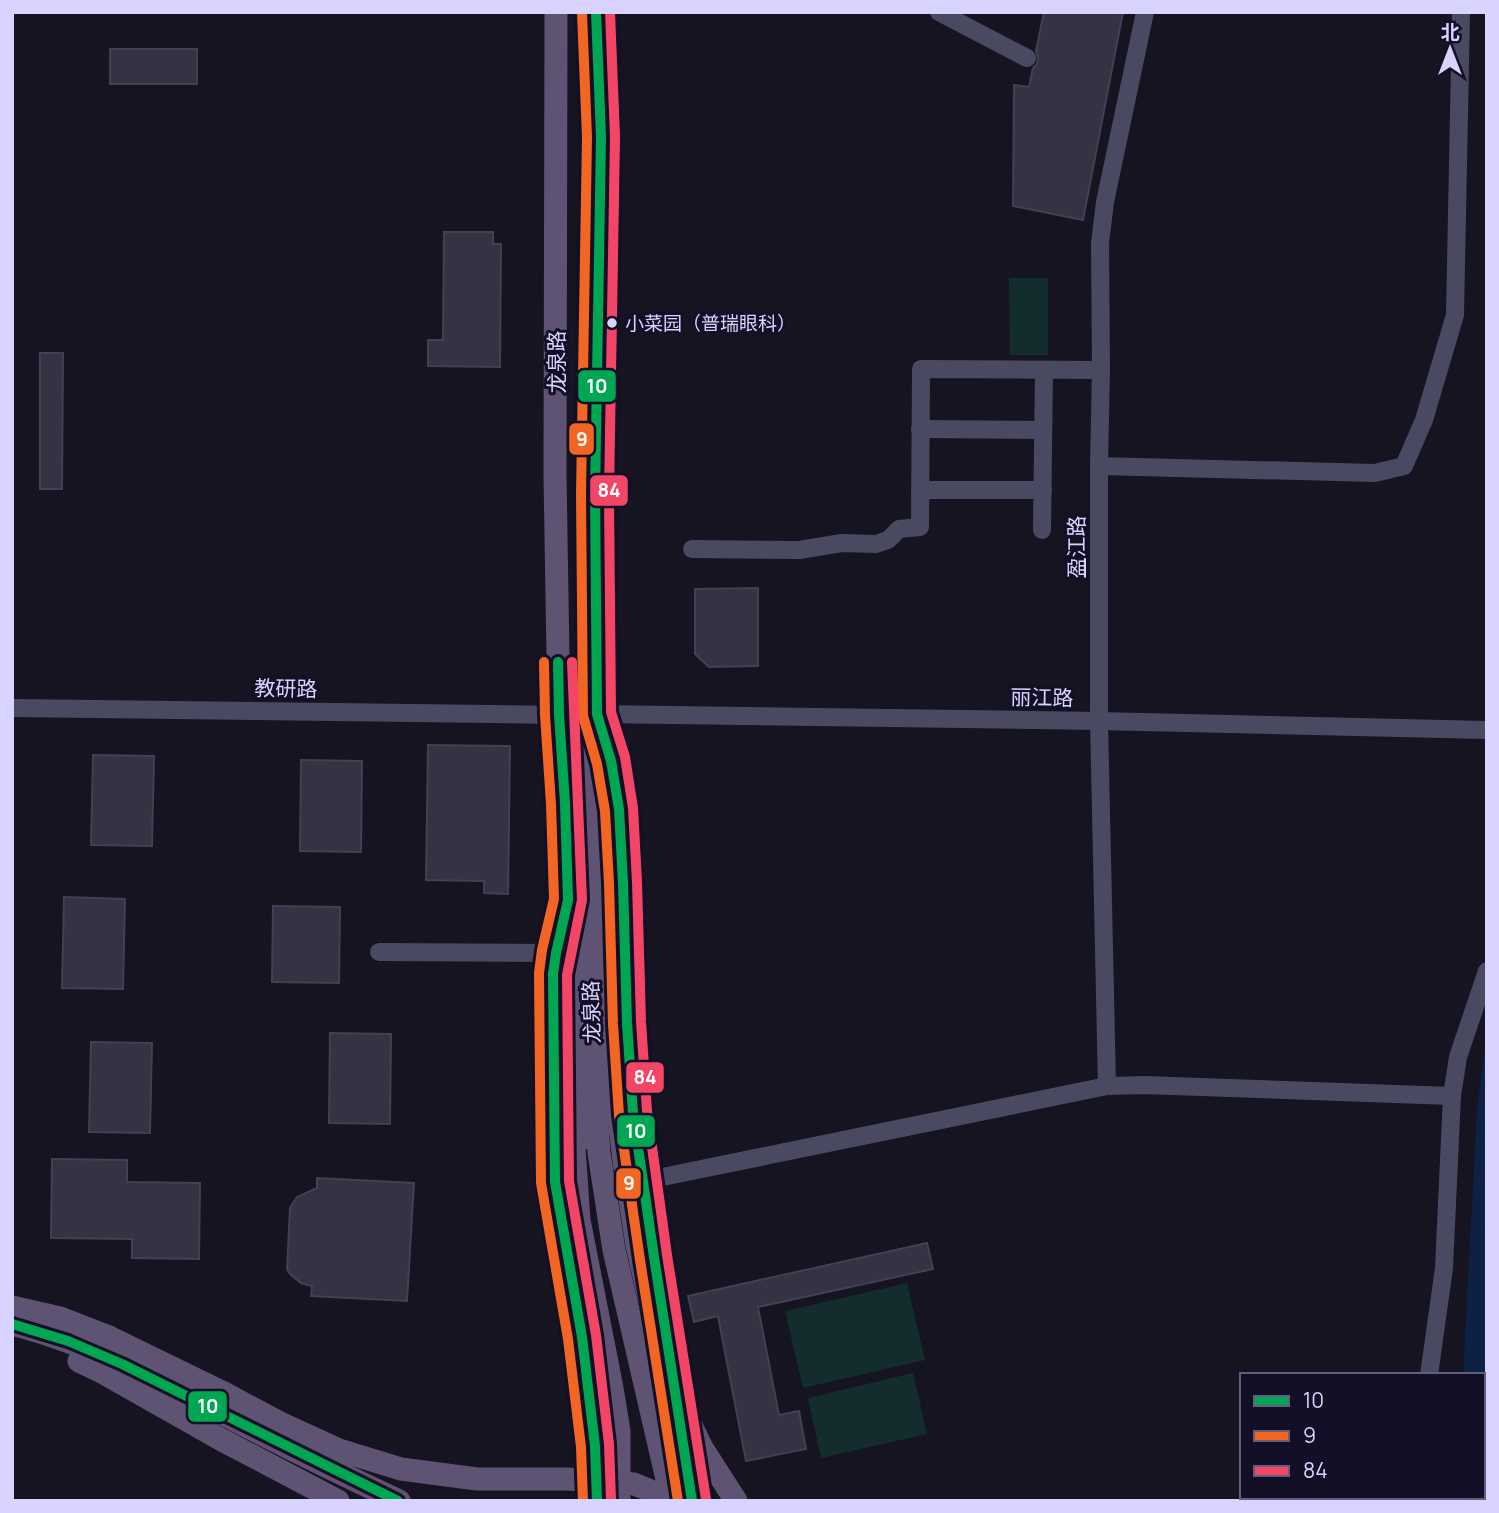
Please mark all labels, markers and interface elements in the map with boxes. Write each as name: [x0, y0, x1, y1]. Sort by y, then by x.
north arrow: [1415, 14, 1485, 84]
text: 北: [1440, 19, 1460, 45]
place label: 小菜园（普瑞眼科）: [625, 310, 796, 336]
marker: 小菜园（普瑞眼科）: [605, 316, 619, 330]
street label: 龙泉路: [542, 331, 570, 394]
line badge: 10: [577, 369, 617, 403]
text: 10: [587, 373, 607, 399]
line badge: 9: [568, 422, 595, 456]
text: 9: [576, 426, 588, 452]
line badge: 84: [589, 474, 629, 507]
text: 84: [597, 477, 621, 503]
street label: 盈江路: [1062, 516, 1090, 579]
street label: 教研路: [254, 673, 318, 703]
street label: 丽江路: [1010, 682, 1074, 712]
street label: 龙泉路: [576, 980, 606, 1044]
line badge: 84: [625, 1061, 665, 1094]
text: 84: [633, 1064, 657, 1090]
line badge: 10: [616, 1114, 656, 1148]
text: 10: [626, 1118, 646, 1144]
line badge: 9: [615, 1167, 642, 1200]
text: 9: [623, 1170, 635, 1196]
legend: [1240, 1373, 1485, 1499]
text: 10: [1303, 1386, 1324, 1414]
line badge: 10: [187, 1390, 228, 1423]
text: 10: [198, 1393, 218, 1419]
text: 9: [1303, 1421, 1316, 1449]
text: 84: [1303, 1456, 1328, 1484]

